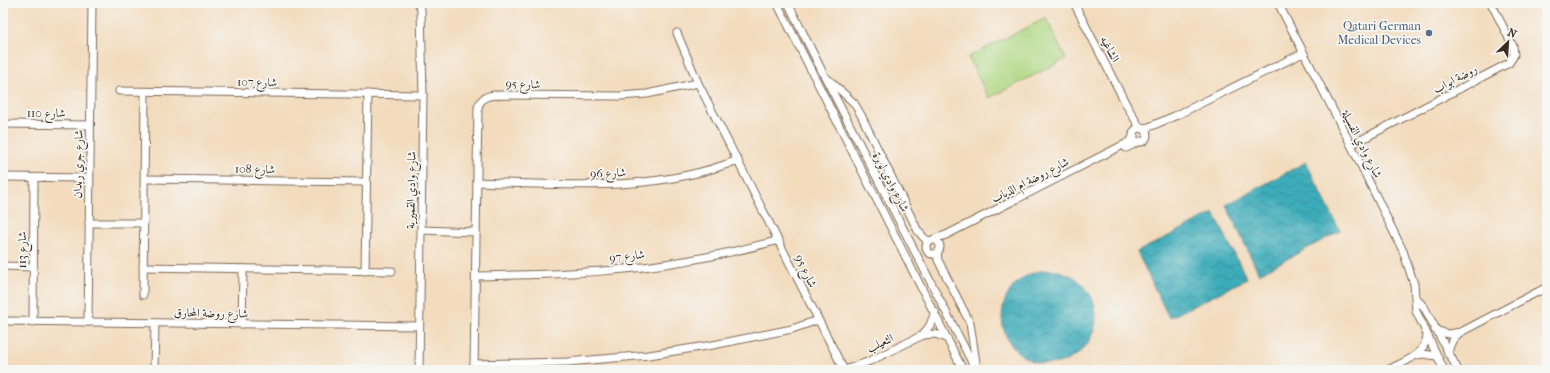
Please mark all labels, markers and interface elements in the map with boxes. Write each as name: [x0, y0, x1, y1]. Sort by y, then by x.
place label: Qatari German Medical Devices: [1337, 19, 1422, 47]
north arrow: [1488, 22, 1528, 62]
text: N: [1505, 26, 1519, 41]
marker: Qatari German Medical Devices: [1424, 28, 1434, 38]
street label: الشاغيه: [1098, 34, 1123, 65]
street label: روضة ابواب: [1431, 61, 1480, 97]
street label: شارع 107: [237, 75, 277, 93]
street label: شارع 95: [505, 77, 541, 95]
street label: شارع 110: [27, 106, 65, 124]
street label: شارع وادي الفسيلة: [1335, 107, 1385, 182]
street label: شارع جري ربدان: [70, 129, 90, 199]
street label: شارع وادي لوبرة: [866, 150, 912, 216]
street label: شارع وادي القميرية: [403, 151, 423, 229]
street label: شارع روضة ام الذياب: [989, 154, 1073, 209]
street label: شارع 108: [235, 162, 275, 180]
street label: شارع 96: [590, 165, 627, 185]
street label: شارع 113: [15, 231, 33, 268]
street label: شارع 97: [609, 247, 646, 269]
street label: شارع 95: [788, 252, 820, 292]
street label: شارع روضة المحارق: [174, 305, 249, 325]
street label: الثعيلب: [864, 331, 896, 356]

